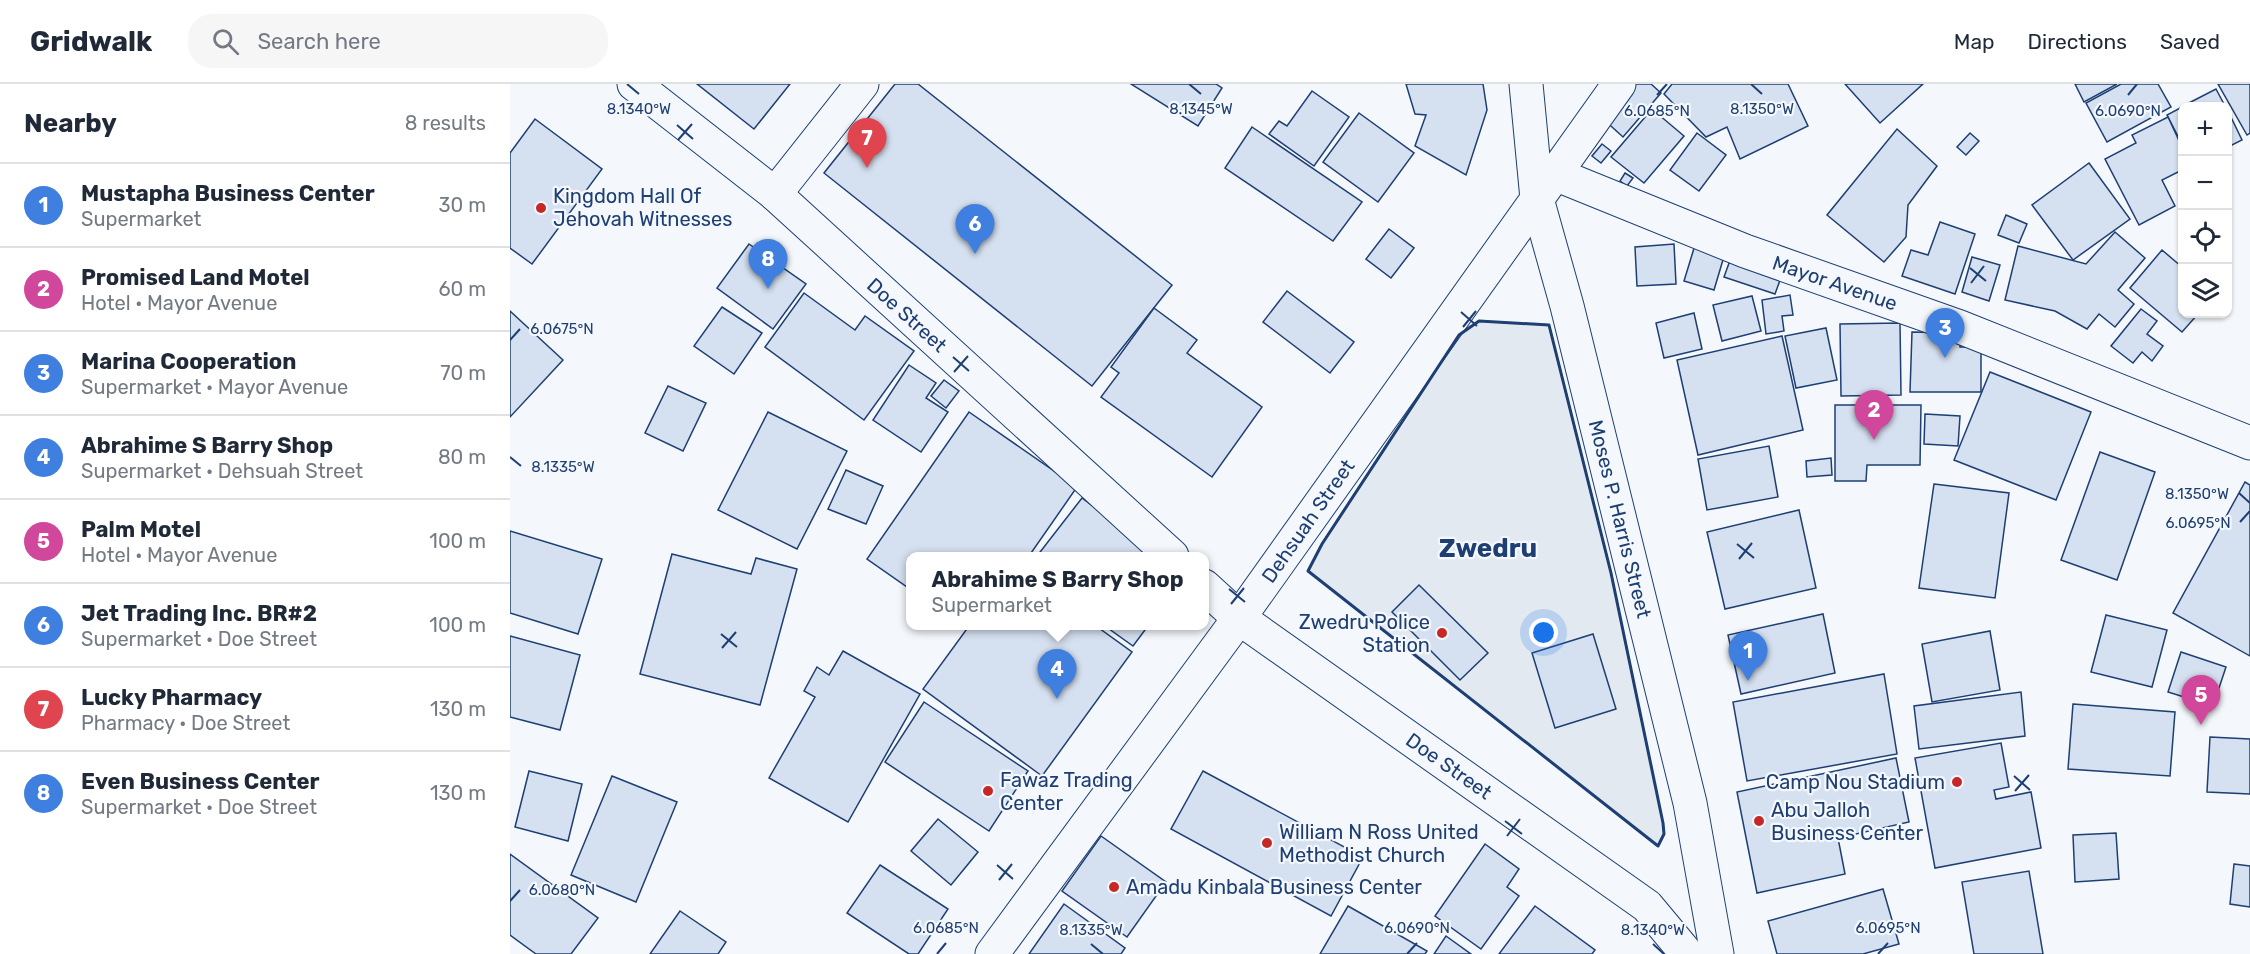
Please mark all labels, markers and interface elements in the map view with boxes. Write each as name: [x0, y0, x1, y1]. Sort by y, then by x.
search box: [188, 14, 608, 68]
text: Gridwalk: [30, 25, 152, 58]
icon: search: [209, 25, 242, 58]
text: Search here: [257, 28, 381, 55]
text: Map: [1954, 29, 1995, 54]
text: Directions: [2028, 29, 2127, 54]
text: Saved: [2160, 29, 2220, 54]
text: 8.1340°W: [607, 100, 671, 118]
text: 8.1345°W: [1169, 100, 1233, 118]
text: 8.1350°W: [1730, 100, 1794, 118]
text: 6.0685°N: [1624, 102, 1690, 120]
text: 6.0690°N: [2095, 102, 2161, 120]
map controls: [2178, 102, 2232, 318]
button: +: [2178, 102, 2232, 156]
text: Nearby: [24, 108, 117, 139]
text: 8 results: [405, 111, 486, 135]
pin: 7: [848, 118, 886, 168]
button: −: [2178, 156, 2232, 210]
text: Mustapha Business Center: [81, 180, 375, 207]
place label: Kingdom Hall Of Jehovah Witnesses: [553, 184, 732, 231]
text: 1: [39, 193, 48, 217]
text: 30 m: [439, 193, 486, 217]
marker: Kingdom Hall Of Jehovah Witnesses: [534, 201, 548, 215]
pin: 6: [956, 204, 994, 254]
text: Supermarket: [81, 207, 201, 231]
button: locate: [2178, 210, 2232, 264]
pin: 8: [748, 240, 788, 289]
street label: Mayor Avenue: [1769, 250, 1901, 316]
text: Promised Land Motel: [81, 264, 310, 291]
button: layers: [2178, 264, 2232, 318]
street label: Doe Street: [862, 273, 952, 357]
text: 2: [37, 277, 50, 301]
text: 60 m: [439, 277, 486, 301]
text: Hotel · Mayor Avenue: [81, 291, 277, 315]
pin: 3: [1926, 308, 1964, 358]
text: 6.0675°N: [530, 320, 594, 338]
text: Marina Cooperation: [81, 348, 296, 375]
text: 3: [37, 361, 50, 385]
text: 70 m: [440, 361, 486, 385]
text: Supermarket · Mayor Avenue: [81, 375, 348, 399]
pin: 2: [1854, 390, 1894, 440]
street label: Moses P. Harris Street: [1584, 417, 1656, 621]
text: Abrahime S Barry Shop: [81, 432, 333, 459]
text: 4: [37, 445, 50, 469]
text: 80 m: [438, 445, 486, 469]
street label: Dehsuah Street: [1256, 454, 1360, 587]
text: 8.1335°W: [531, 458, 595, 476]
text: Supermarket · Dehsuah Street: [81, 459, 363, 483]
text: 8.1350°W: [2165, 485, 2229, 503]
text: 6.0695°N: [2165, 514, 2231, 532]
text: Palm Motel: [81, 516, 201, 543]
text: 5: [37, 529, 50, 553]
text: 100 m: [429, 529, 486, 553]
district label: Zwedru: [1439, 533, 1537, 564]
text: Hotel · Mayor Avenue: [81, 543, 277, 567]
popup: [906, 552, 1209, 630]
text: Abrahime S Barry Shop: [931, 566, 1184, 593]
text: Supermarket: [931, 593, 1052, 617]
text: Jet Trading Inc. BR#2: [81, 600, 317, 627]
place label: Zwedru Police Station: [1299, 610, 1430, 657]
text: 6: [37, 613, 50, 637]
text: 100 m: [429, 613, 486, 637]
your location: [1529, 618, 1558, 647]
marker: Zwedru Police Station: [1435, 626, 1449, 640]
text: Supermarket · Doe Street: [81, 627, 317, 651]
pin: 1: [1728, 632, 1768, 681]
pin: 4: [1038, 650, 1076, 699]
pin: 5: [2182, 676, 2220, 725]
text: Lucky Pharmacy: [81, 684, 262, 711]
text: 7: [38, 697, 49, 721]
text: 130 m: [430, 697, 486, 721]
text: Pharmacy · Doe Street: [81, 711, 290, 735]
street label: Doe Street: [1401, 728, 1497, 804]
text: Even Business Center: [81, 768, 320, 795]
place label: Fawaz Trading Center: [1000, 768, 1133, 815]
place label: Camp Nou Stadium: [1766, 770, 1945, 794]
marker: Camp Nou Stadium: [1950, 775, 1964, 789]
text: 8: [37, 781, 50, 805]
text: 130 m: [430, 781, 486, 805]
marker: Fawaz Trading Center: [981, 784, 995, 798]
text: Supermarket · Doe Street: [81, 795, 317, 819]
place label: Abu Jalloh Business Center: [1771, 798, 1924, 845]
marker: Abu Jalloh Business Center: [1752, 814, 1766, 828]
place label: William N Ross United Methodist Church: [1279, 820, 1479, 867]
marker: William N Ross United Methodist Church: [1260, 836, 1274, 850]
place label: Amadu Kinbala Business Center: [1126, 875, 1422, 899]
marker: Amadu Kinbala Business Center: [1107, 880, 1121, 894]
text: 6.0680°N: [529, 881, 595, 899]
text: 6.0685°N: [913, 919, 979, 937]
text: 6.0690°N: [1384, 919, 1450, 937]
text: 6.0695°N: [1855, 919, 1921, 937]
text: 8.1335°W: [1059, 921, 1123, 939]
text: 8.1340°W: [1621, 921, 1685, 939]

